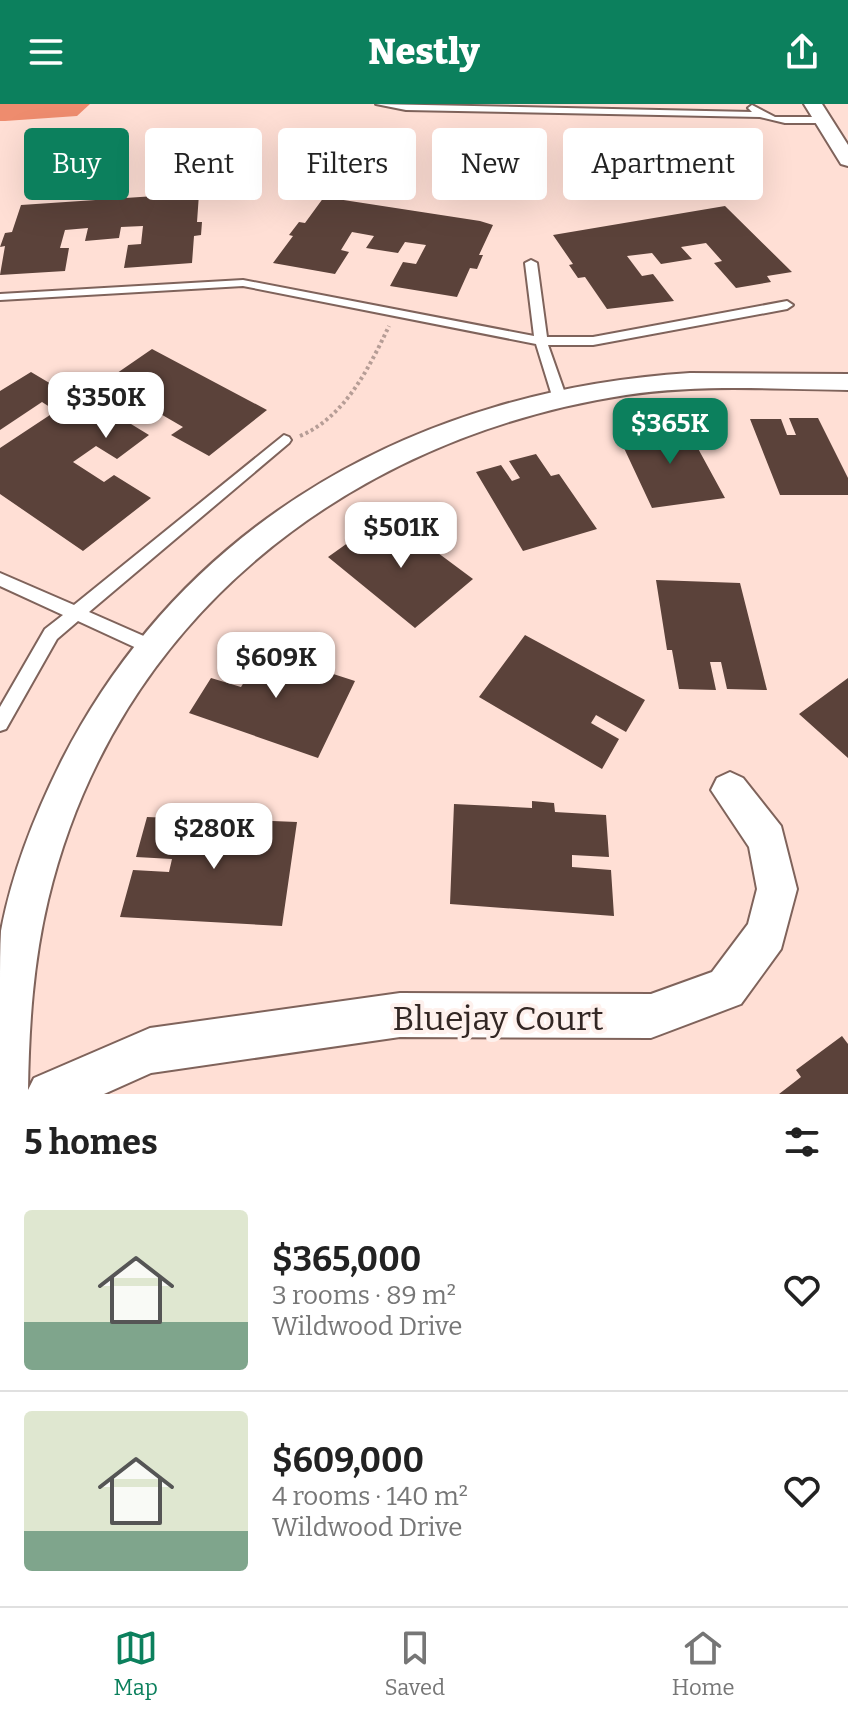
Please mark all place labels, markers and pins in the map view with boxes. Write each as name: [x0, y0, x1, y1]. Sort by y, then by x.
pin: $350K: [50, 372, 162, 440]
pin: $365K: [614, 398, 726, 466]
pin: $501K: [345, 502, 457, 570]
pin: $609K: [220, 632, 332, 700]
pin: $280K: [158, 803, 270, 871]

